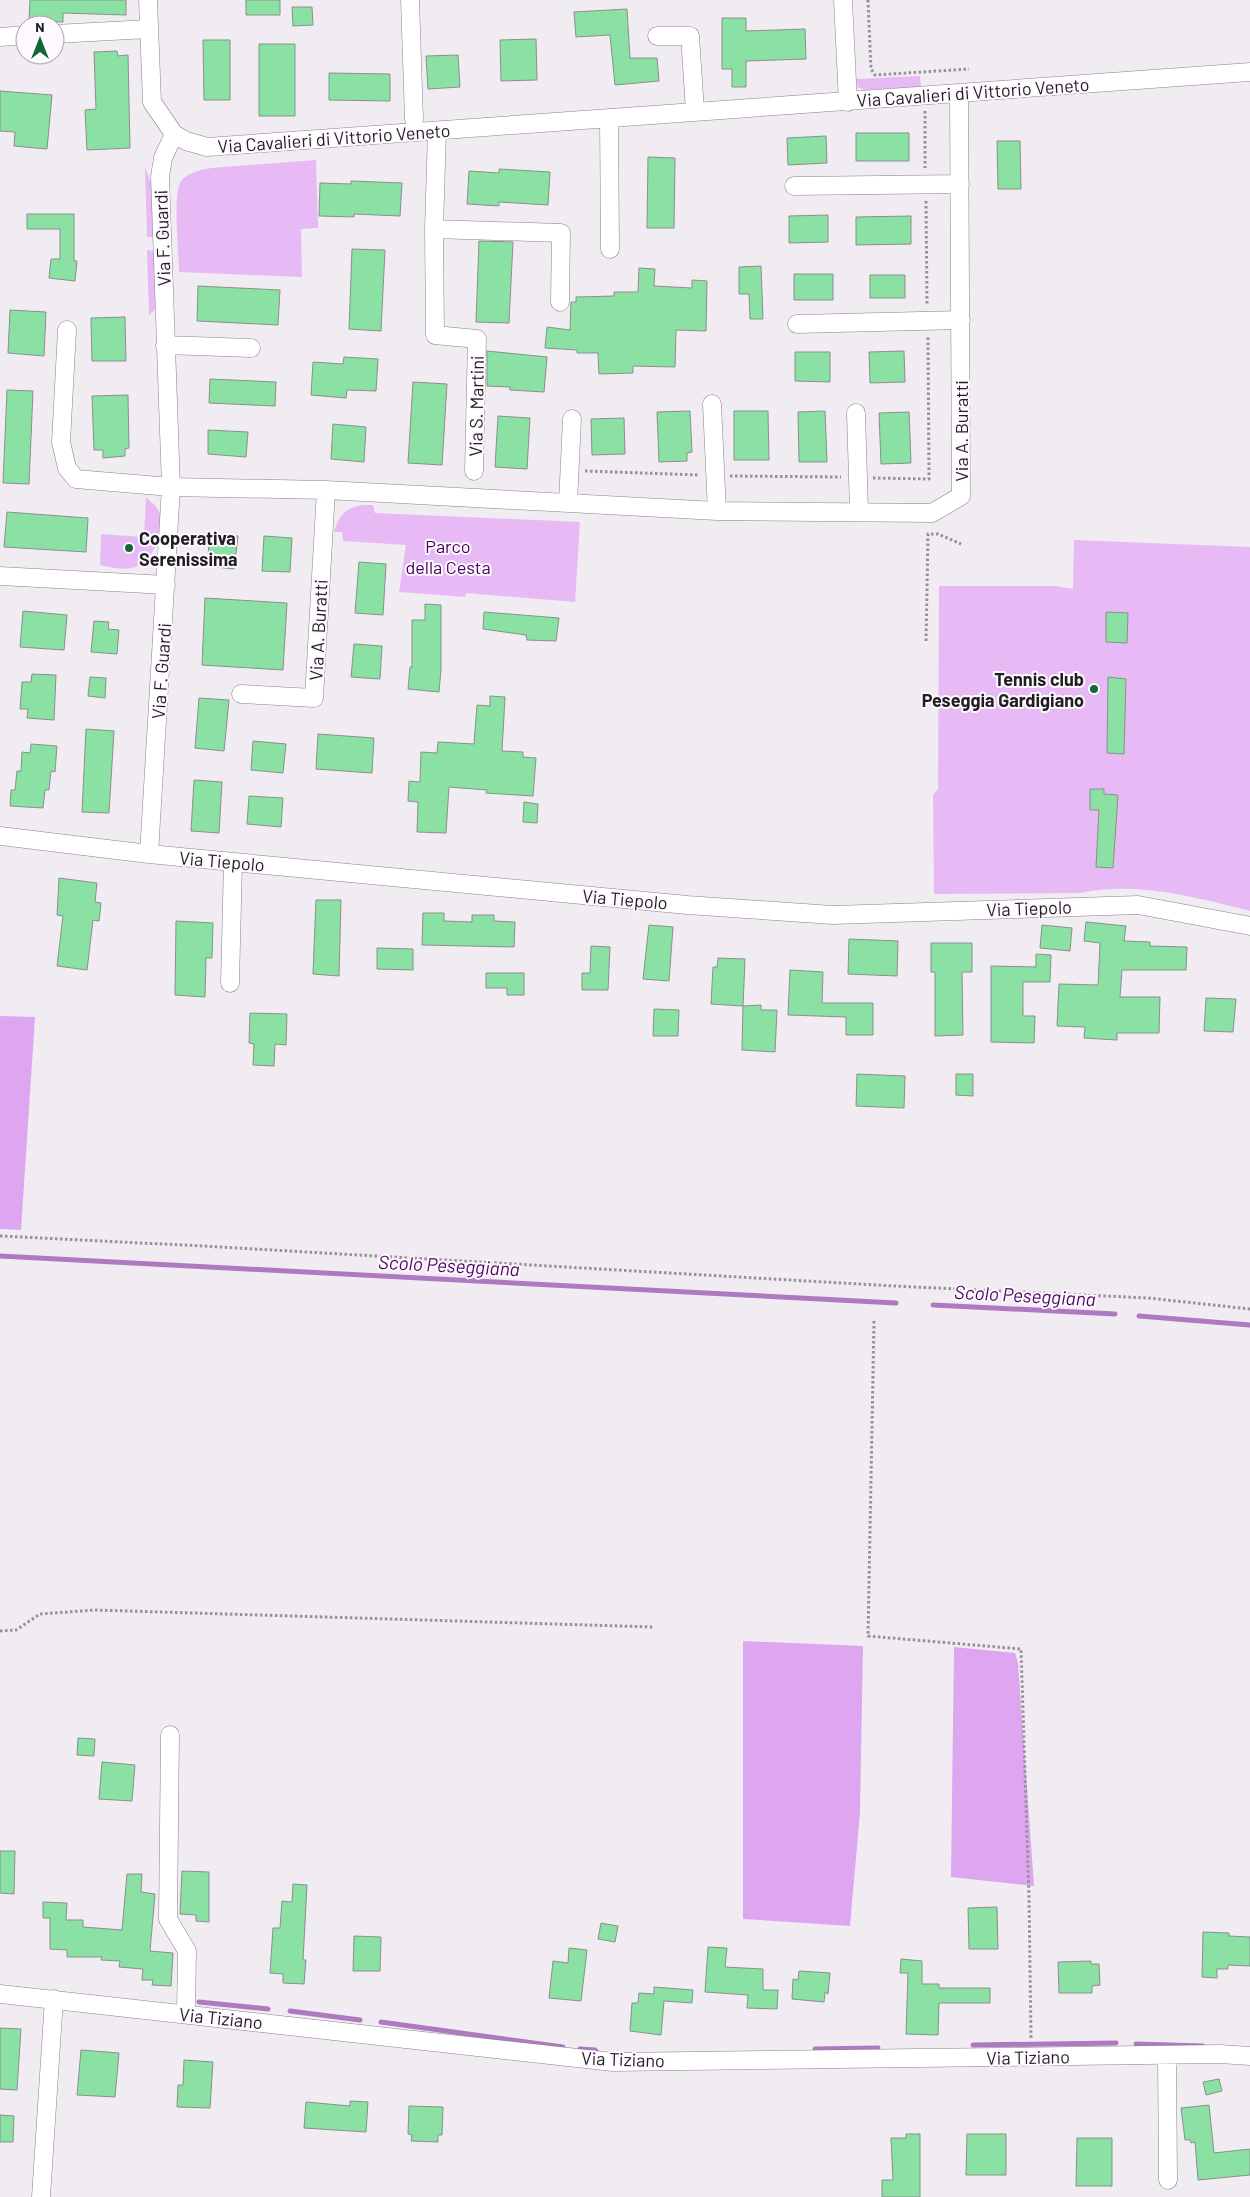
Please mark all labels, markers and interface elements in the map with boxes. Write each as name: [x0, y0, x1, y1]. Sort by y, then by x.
north arrow: [15, 15, 65, 65]
text: N: [35, 18, 45, 35]
street label: Via Cavalieri di Vittorio Veneto: [856, 73, 1090, 111]
street label: Via Cavalieri di Vittorio Veneto: [217, 119, 451, 157]
street label: Via F. Guardi: [149, 189, 175, 287]
street label: Via S. Martini: [464, 355, 488, 457]
street label: Via A. Buratti: [950, 380, 972, 482]
place label: Cooperativa Serenissima: [139, 527, 238, 570]
park label: Parco della Cesta: [405, 535, 491, 578]
marker: Cooperativa Serenissima: [123, 542, 135, 554]
street label: Via A. Buratti: [304, 579, 332, 681]
street label: Via F. Guardi: [147, 622, 175, 720]
place label: Tennis club Peseggia Gardigiano: [922, 668, 1084, 711]
marker: Tennis club Peseggia Gardigiano: [1088, 683, 1100, 695]
street label: Via Tiepolo: [178, 846, 266, 876]
street label: Via Tiepolo: [581, 884, 669, 914]
street label: Via Tiepolo: [986, 896, 1072, 920]
water label: Scolo Peseggiana: [378, 1250, 520, 1280]
water label: Scolo Peseggiana: [954, 1280, 1096, 1310]
street label: Via Tiziano: [178, 2003, 264, 2033]
street label: Via Tiziano: [986, 2045, 1070, 2069]
street label: Via Tiziano: [581, 2047, 665, 2071]

